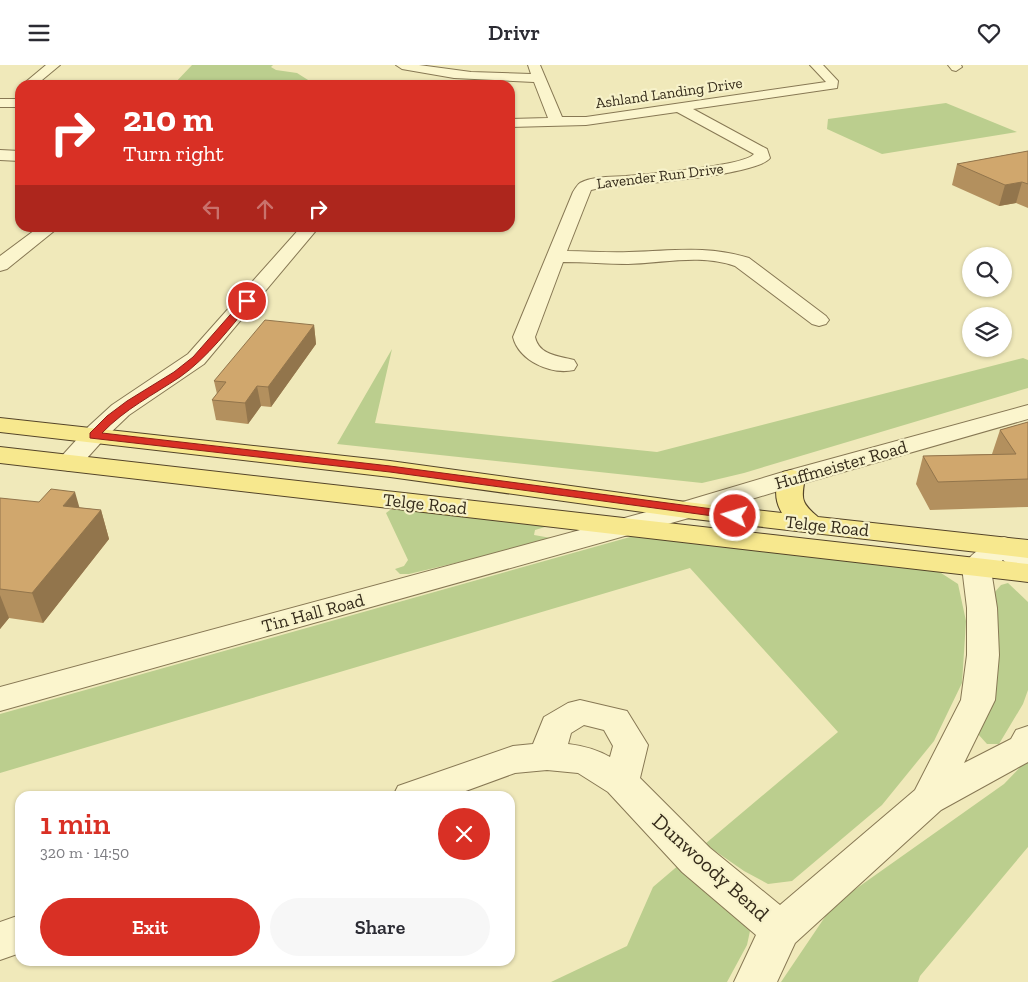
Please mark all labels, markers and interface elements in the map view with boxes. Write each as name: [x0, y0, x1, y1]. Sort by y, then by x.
icon: menu: [25, 19, 53, 47]
text: Drivr: [488, 19, 540, 46]
icon: heart: [975, 19, 1003, 47]
street label: Ashland Landing Drive: [594, 74, 744, 112]
text: 210 m: [123, 98, 213, 140]
icon: right: [40, 100, 105, 165]
text: Turn right: [123, 140, 224, 167]
street label: Lavender Run Drive: [595, 159, 725, 193]
icon: left: [198, 195, 226, 223]
icon: ahead: [251, 195, 279, 223]
icon: right: [304, 195, 332, 223]
map controls: [962, 247, 1012, 357]
button: search: [962, 247, 1012, 297]
pin: [226, 280, 268, 322]
icon: arrive: [233, 287, 261, 315]
button: layers: [962, 307, 1012, 357]
street label: Huffmeister Road: [772, 436, 910, 494]
street label: Telge Road: [382, 489, 468, 519]
position arrow: [708, 489, 760, 541]
street label: Telge Road: [784, 511, 870, 541]
street label: Tin Hall Road: [259, 589, 367, 637]
text: 1 min: [40, 806, 110, 842]
button: close: [438, 808, 490, 860]
street label: Dunwoody Bend: [648, 808, 775, 926]
text: 320 m · 14:50: [40, 843, 129, 862]
button: Exit: [40, 898, 260, 956]
button: Share: [270, 898, 490, 956]

